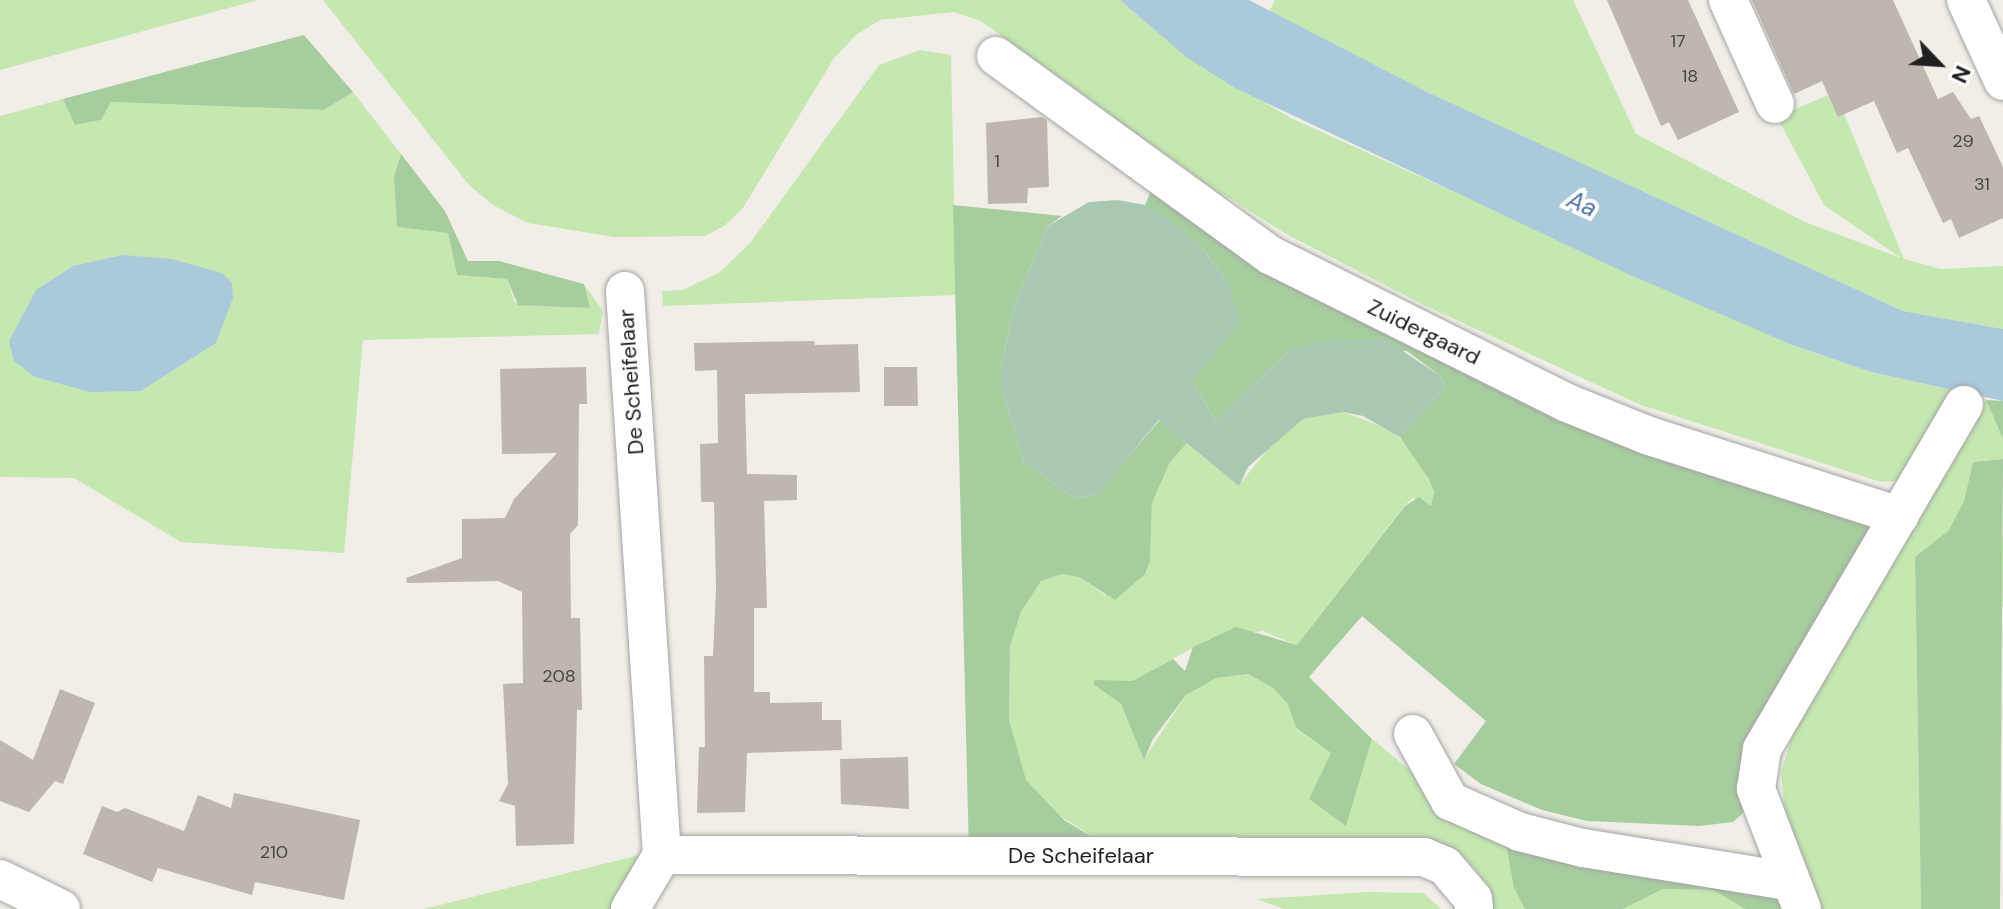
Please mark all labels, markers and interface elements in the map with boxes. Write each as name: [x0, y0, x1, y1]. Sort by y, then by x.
north arrow: [1899, 24, 1979, 104]
house number: 17: [1670, 30, 1686, 52]
text: N: [1945, 61, 1978, 88]
house number: 18: [1682, 65, 1698, 87]
house number: 29: [1952, 130, 1974, 152]
house number: 1: [994, 150, 1000, 172]
house number: 31: [1974, 173, 1990, 195]
water label: Aa: [1563, 185, 1601, 223]
street label: Zuidergaard: [1364, 293, 1484, 371]
street label: De Scheifelaar: [613, 308, 649, 456]
house number: 208: [542, 665, 576, 687]
house number: 210: [260, 841, 288, 863]
street label: De Scheifelaar: [1008, 843, 1154, 869]

